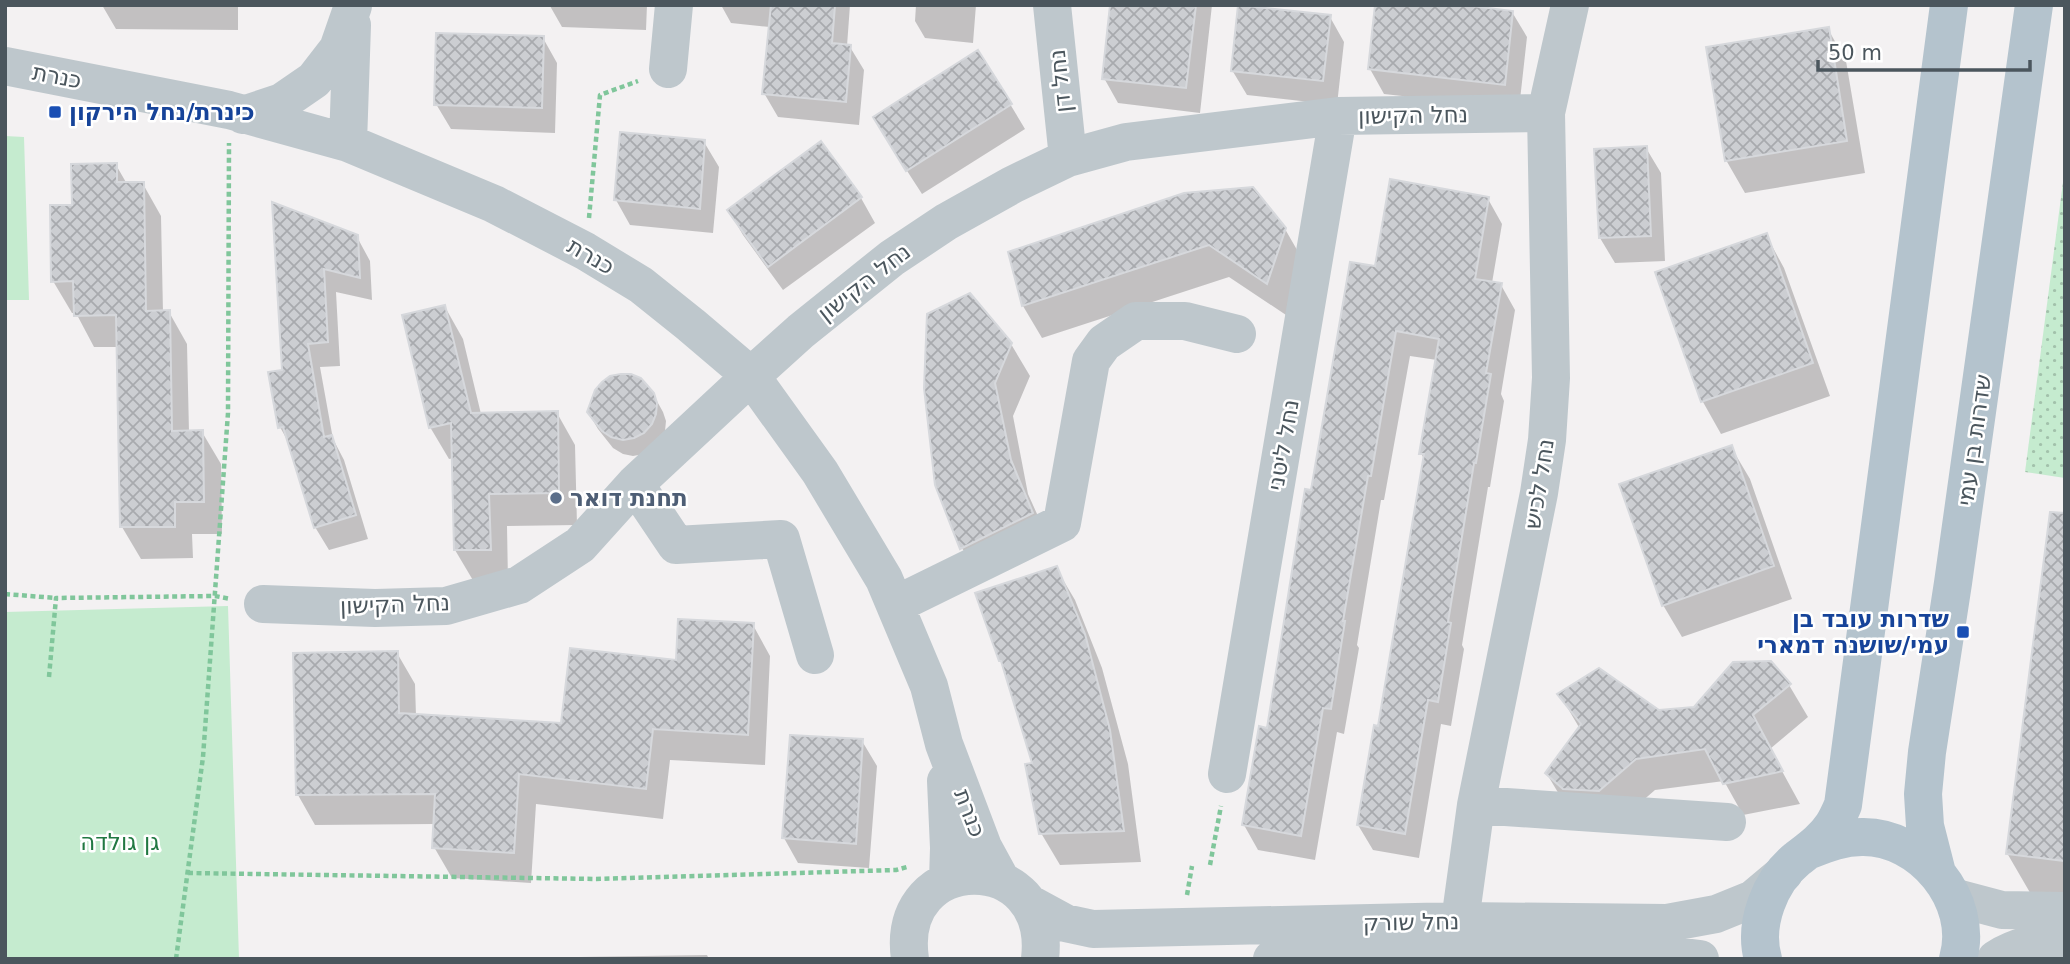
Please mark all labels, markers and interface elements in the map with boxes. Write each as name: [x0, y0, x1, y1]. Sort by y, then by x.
scale bar: [1818, 28, 2030, 72]
text: 50 m: [1828, 41, 1882, 65]
street label: נחל דן: [1044, 48, 1076, 114]
street label: כנרת: [30, 59, 84, 93]
place label: כינרת/נחל הירקון: [69, 99, 254, 126]
street label: נחל הקישון: [1358, 101, 1468, 129]
marker: כינרת/נחל הירקון: [47, 104, 63, 120]
street label: כנרת: [563, 232, 619, 280]
street label: נחל הקישון: [813, 238, 915, 326]
street label: שדרות בן עמי: [1952, 373, 1996, 507]
street label: נחל ליטני: [1262, 397, 1304, 493]
street label: נחל לכיש: [1519, 437, 1559, 531]
place label: תחנת דואר: [570, 485, 688, 511]
marker: תחנת דואר: [548, 490, 564, 506]
street label: נחל הקישון: [340, 589, 450, 619]
place label: שדרות עובד בן עמי/שושנה דמארי: [1757, 606, 1950, 658]
marker: שדרות עובד בן עמי/שושנה דמארי: [1955, 624, 1971, 640]
street label: כנרת: [949, 785, 991, 841]
park label: גן גולדה: [80, 829, 160, 855]
street label: נחל שורק: [1363, 908, 1459, 936]

